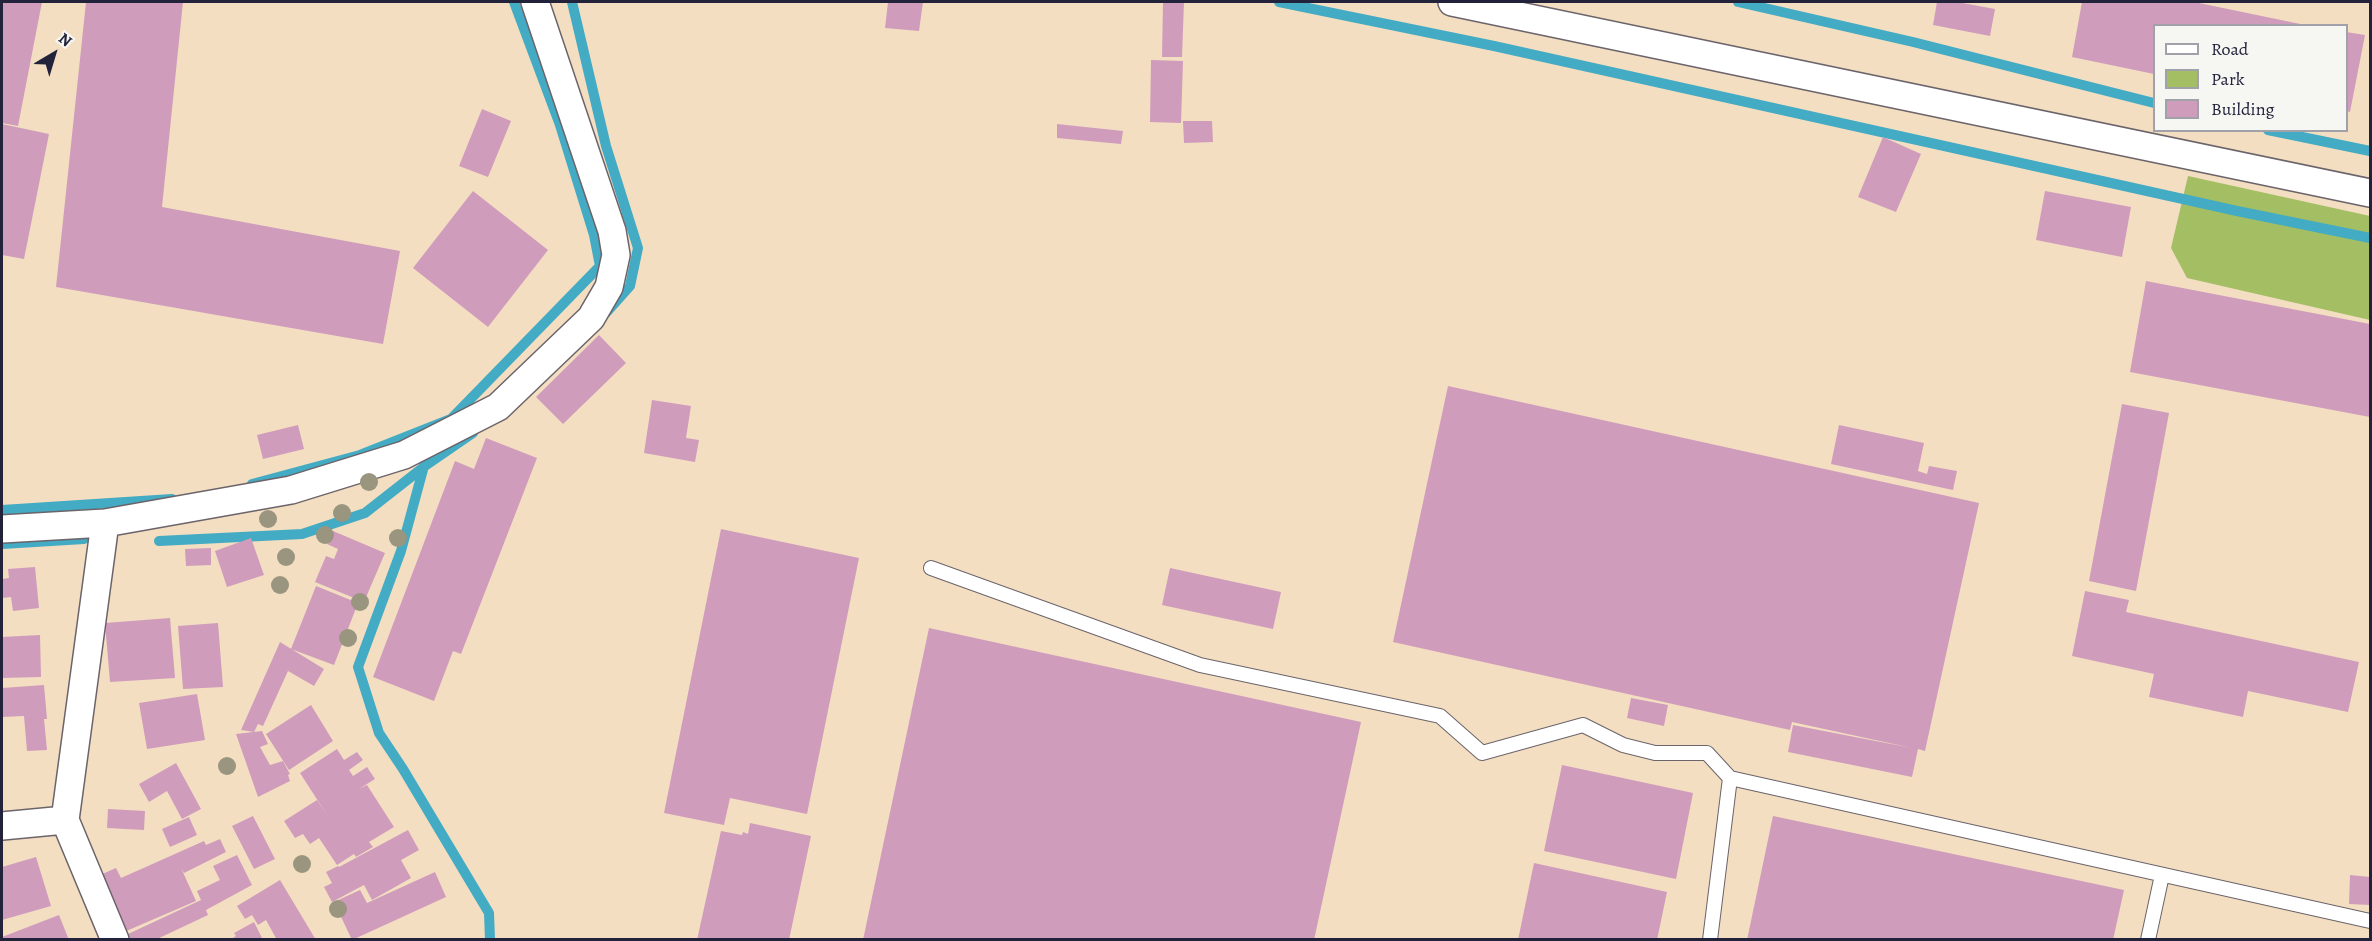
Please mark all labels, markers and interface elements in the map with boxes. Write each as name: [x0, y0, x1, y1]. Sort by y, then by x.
north arrow: [24, 24, 84, 84]
legend: [2153, 24, 2348, 132]
text: N: [54, 28, 76, 52]
text: Road: [2211, 37, 2248, 61]
text: Park: [2211, 67, 2245, 91]
text: Building: [2211, 97, 2275, 121]

